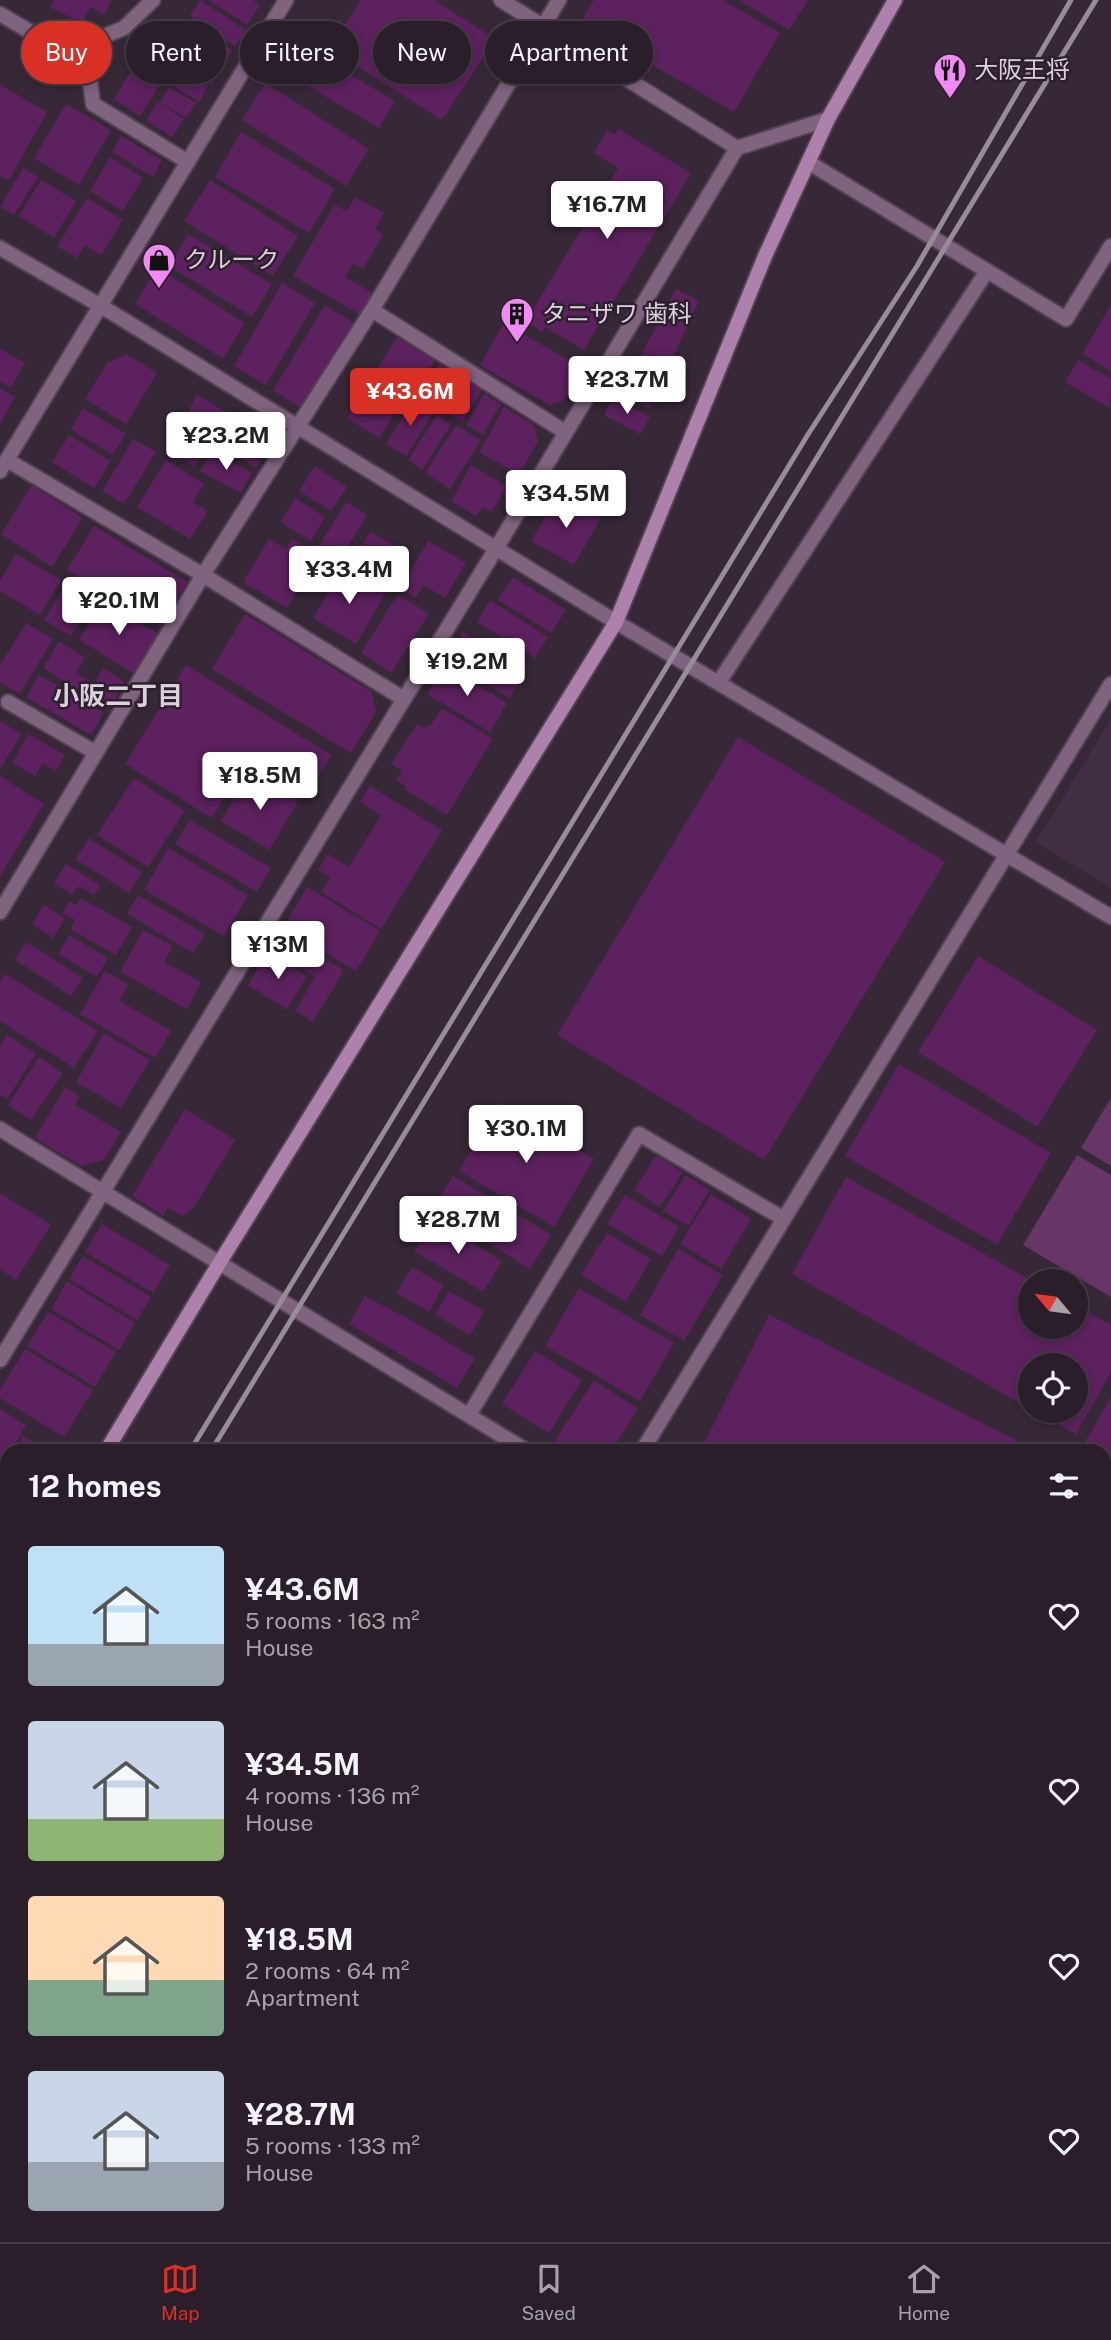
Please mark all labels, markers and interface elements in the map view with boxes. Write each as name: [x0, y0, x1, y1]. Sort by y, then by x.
chip: Buy: [21, 21, 112, 84]
chip: Rent: [126, 21, 226, 84]
chip: Filters: [240, 21, 359, 84]
chip: New: [373, 21, 471, 84]
chip: Apartment: [485, 21, 653, 84]
restaurant icon: 大阪王将: [931, 51, 969, 100]
place label: 大阪王将: [974, 55, 1070, 83]
pin: ¥16.7M: [550, 182, 664, 241]
text: ¥16.7M: [567, 190, 647, 217]
shop icon: クルーク: [140, 241, 178, 290]
place label: クルーク: [184, 245, 279, 273]
building icon: タニザワ 歯科: [498, 295, 536, 344]
place label: タニザワ 歯科: [542, 299, 692, 327]
pin: ¥23.7M: [570, 356, 684, 416]
text: ¥23.7M: [585, 365, 669, 392]
pin: ¥43.6M: [353, 368, 467, 428]
text: ¥43.6M: [366, 377, 454, 404]
pin: ¥23.2M: [169, 412, 283, 472]
text: ¥23.2M: [182, 421, 270, 448]
pin: ¥34.5M: [509, 470, 623, 530]
text: ¥34.5M: [522, 479, 610, 506]
pin: ¥33.4M: [292, 546, 406, 606]
text: ¥33.4M: [305, 555, 393, 582]
pin: ¥20.1M: [62, 578, 176, 637]
text: ¥20.1M: [78, 586, 160, 613]
pin: ¥19.2M: [410, 638, 524, 698]
text: ¥19.2M: [426, 647, 508, 674]
district label: 小阪二丁目: [53, 680, 183, 711]
pin: ¥18.5M: [203, 752, 317, 812]
text: ¥18.5M: [218, 761, 302, 788]
pin: ¥13M: [237, 922, 319, 981]
text: ¥13M: [247, 930, 309, 957]
pin: ¥30.1M: [469, 1106, 583, 1165]
text: ¥30.1M: [485, 1114, 567, 1141]
pin: ¥28.7M: [401, 1196, 515, 1256]
text: ¥28.7M: [415, 1205, 501, 1232]
north arrow: [1018, 1269, 1088, 1339]
map controls: [1018, 1269, 1088, 1423]
button: locate: [1018, 1353, 1088, 1423]
icon: filters: [1045, 1467, 1083, 1505]
text: 12 homes: [28, 1468, 162, 1504]
text: ¥43.6M: [245, 1571, 360, 1607]
icon: home: [84, 1574, 168, 1658]
icon: heart: [1045, 1597, 1083, 1635]
text: 5 rooms · 163 m²: [245, 1607, 420, 1634]
text: House: [245, 1634, 313, 1661]
text: ¥34.5M: [245, 1746, 360, 1782]
icon: home: [84, 1749, 168, 1833]
icon: heart: [1045, 1772, 1083, 1810]
text: 4 rooms · 136 m²: [245, 1782, 419, 1809]
text: House: [245, 1809, 313, 1836]
text: ¥18.5M: [245, 1921, 354, 1957]
icon: home: [84, 1924, 168, 2008]
icon: heart: [1045, 1947, 1083, 1985]
text: 2 rooms · 64 m²: [245, 1957, 409, 1984]
text: Apartment: [245, 1984, 360, 2011]
text: ¥28.7M: [245, 2096, 356, 2132]
icon: home: [84, 2099, 168, 2183]
icon: heart: [1045, 2122, 1083, 2160]
text: 5 rooms · 133 m²: [245, 2132, 420, 2159]
text: House: [245, 2159, 313, 2186]
tab: Map: [161, 2260, 200, 2324]
tab: Saved: [521, 2260, 576, 2324]
tab: Home: [898, 2260, 950, 2324]

